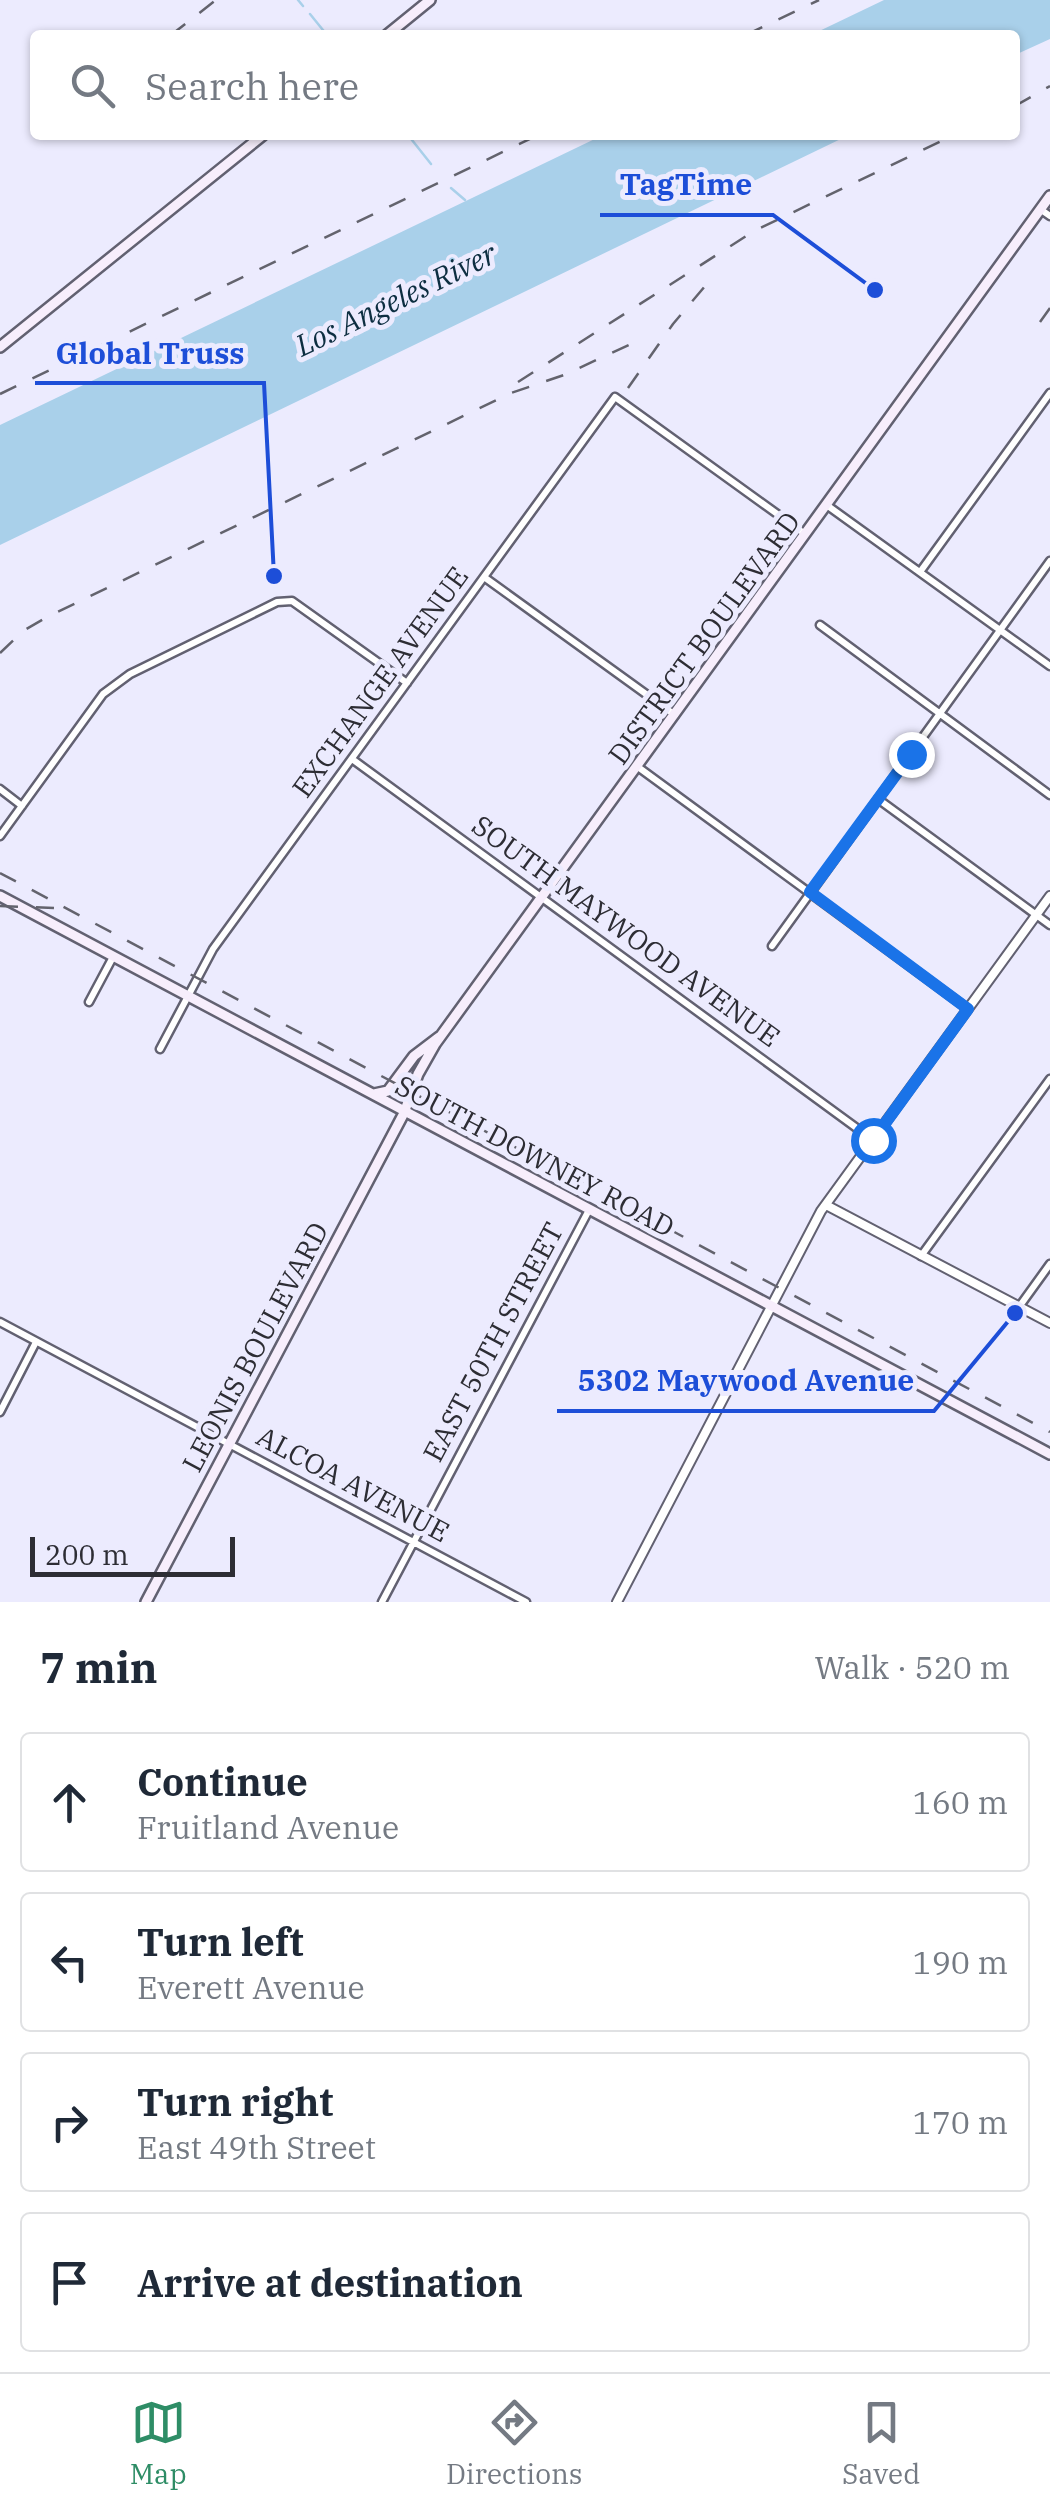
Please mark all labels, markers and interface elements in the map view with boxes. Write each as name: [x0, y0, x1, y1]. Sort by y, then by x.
search box: [30, 30, 1020, 140]
icon: search: [65, 58, 120, 113]
text: Search here: [145, 61, 359, 110]
callout: TagTime: [600, 155, 773, 215]
text: TagTime: [620, 164, 752, 203]
water label: Los Angeles River: [288, 233, 503, 365]
callout: Global Truss: [35, 323, 264, 383]
text: Global Truss: [55, 333, 245, 372]
street label: DISTRICT BOULEVARD: [599, 504, 808, 772]
street label: EXCHANGE AVENUE: [283, 559, 476, 805]
route end: [889, 732, 935, 778]
street label: SOUTH MAYWOOD AVENUE: [465, 806, 788, 1055]
street label: SOUTH DOWNEY ROAD: [389, 1066, 681, 1245]
route start: [851, 1118, 897, 1164]
street label: LEONIS BOULEVARD: [173, 1215, 336, 1478]
street label: EAST 50TH STREET: [414, 1216, 571, 1468]
callout: 5302 Maywood Avenue: [557, 1351, 934, 1411]
text: 5302 Maywood Avenue: [578, 1360, 914, 1399]
street label: ALCOA AVENUE: [251, 1417, 456, 1550]
scale bar: [30, 1532, 235, 1576]
text: 200 m: [45, 1536, 129, 1573]
text: 7 min: [40, 1640, 158, 1695]
text: Walk · 520 m: [814, 1646, 1010, 1688]
text: Continue: [137, 1757, 308, 1806]
icon: ahead: [42, 1775, 97, 1830]
text: 160 m: [912, 1781, 1008, 1823]
text: Fruitland Avenue: [137, 1806, 399, 1848]
text: Turn left: [137, 1917, 304, 1966]
icon: left: [42, 1935, 97, 1990]
text: 190 m: [912, 1941, 1008, 1983]
text: Everett Avenue: [137, 1966, 365, 2008]
text: Turn right: [137, 2077, 333, 2126]
icon: right: [42, 2095, 97, 2150]
text: 170 m: [912, 2101, 1008, 2143]
text: East 49th Street: [137, 2126, 376, 2168]
icon: arrive: [42, 2255, 97, 2310]
text: Arrive at destination: [137, 2258, 523, 2307]
tab: Map: [130, 2395, 187, 2492]
tab: Directions: [446, 2395, 583, 2492]
tab: Saved: [842, 2395, 920, 2492]

